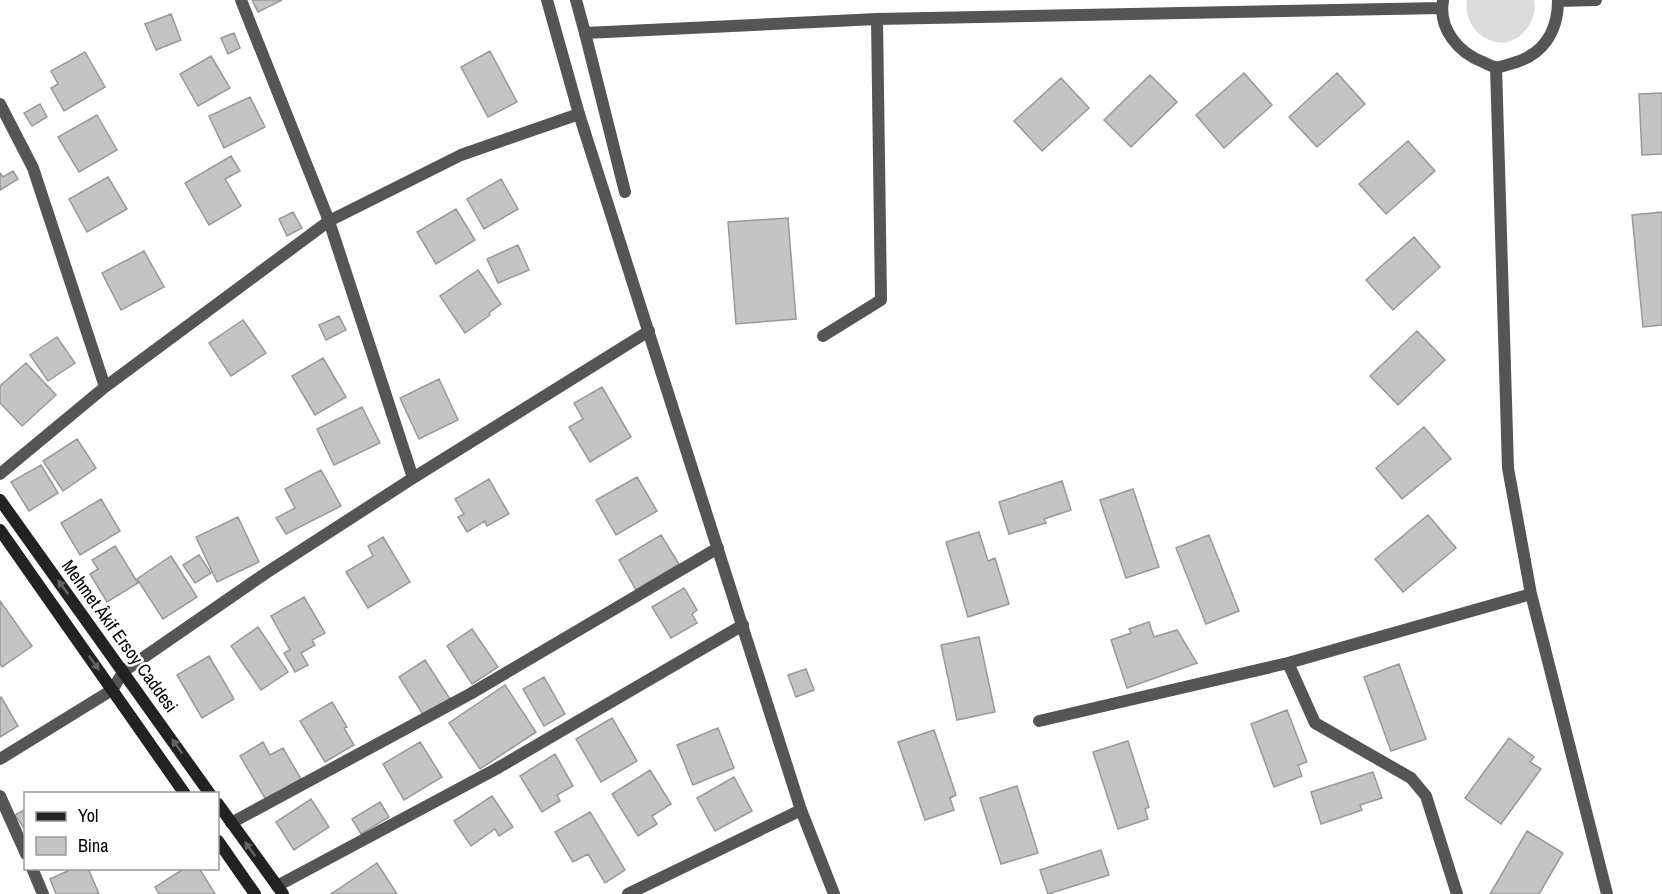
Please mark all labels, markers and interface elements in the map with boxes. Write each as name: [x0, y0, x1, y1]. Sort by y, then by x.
street label: Mehmet Âkif Ersoy Caddesi: [56, 555, 184, 717]
one-way arrow: [57, 580, 69, 596]
one-way arrow: [88, 655, 100, 671]
one-way arrow: [171, 738, 183, 753]
legend: [24, 792, 219, 870]
text: Yol: [78, 803, 98, 828]
text: Bina: [78, 833, 108, 858]
one-way arrow: [244, 841, 256, 857]

